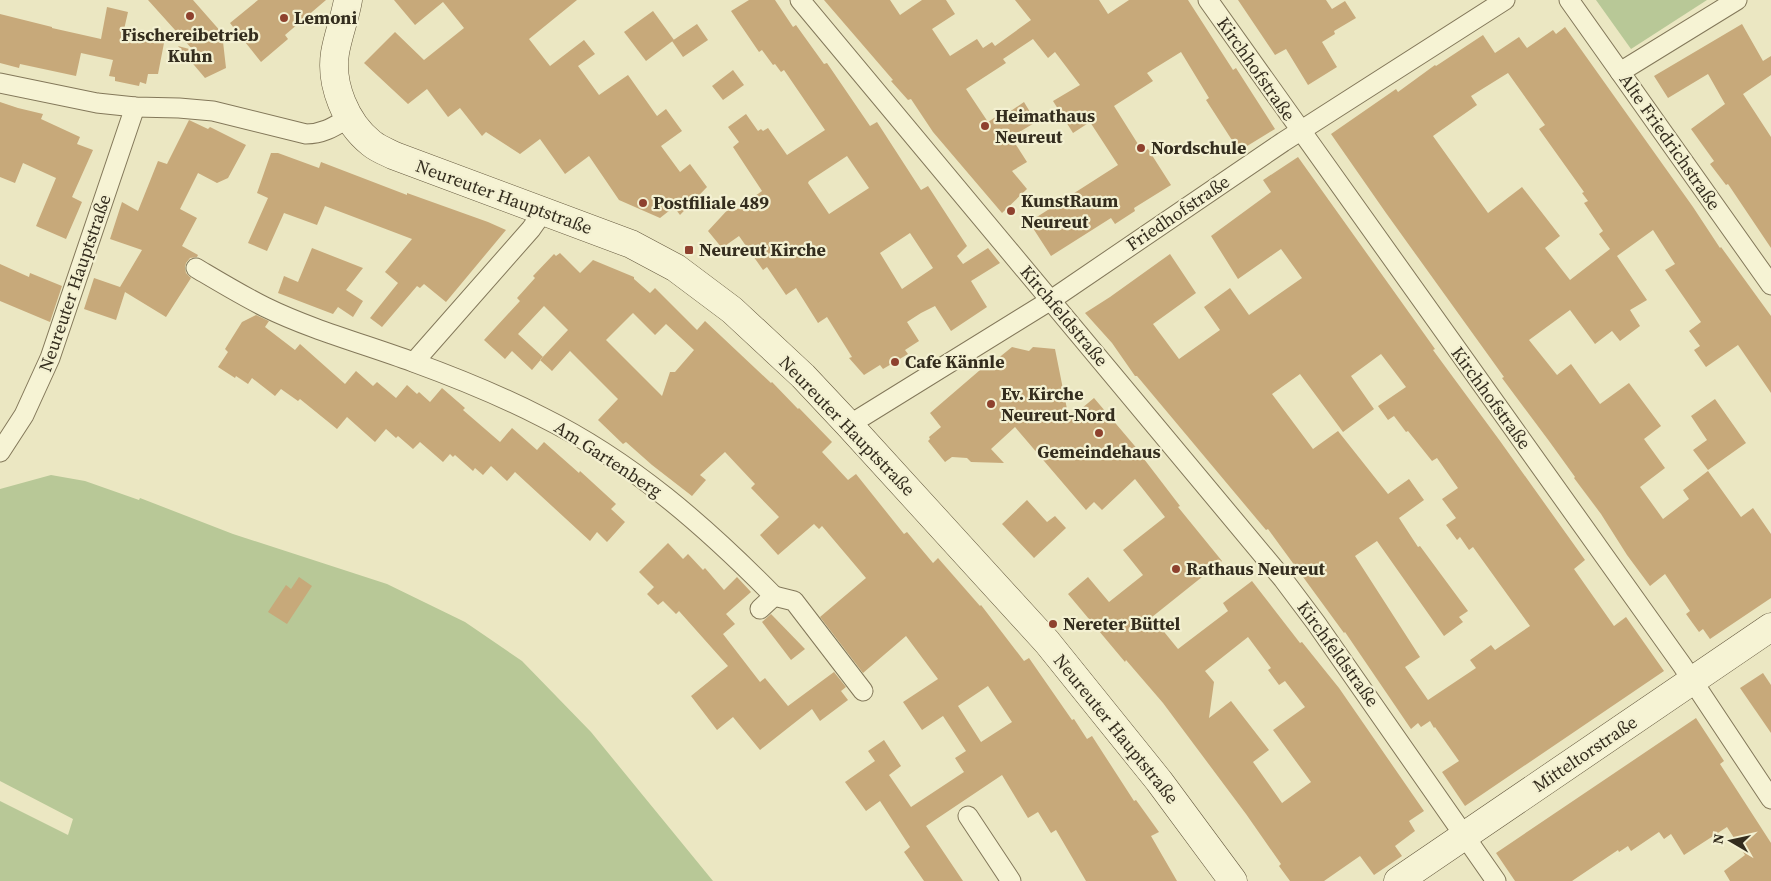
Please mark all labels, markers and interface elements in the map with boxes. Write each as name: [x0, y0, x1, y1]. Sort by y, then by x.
place label: Lemoni: [294, 5, 357, 30]
marker: Fischereibetrieb Kuhn: [184, 10, 196, 22]
marker: Lemoni: [278, 12, 290, 24]
street label: Kirchhofstraße: [1211, 12, 1301, 126]
place label: Fischereibetrieb Kuhn: [121, 22, 259, 68]
street label: Alte Friedrichstraße: [1614, 68, 1727, 215]
place label: Heimathaus Neureut: [995, 103, 1095, 149]
marker: Heimathaus Neureut: [979, 120, 991, 132]
place label: Nordschule: [1151, 135, 1246, 160]
marker: Nordschule: [1135, 142, 1147, 154]
street label: Neureuter Hauptstraße: [412, 153, 596, 240]
street label: Friedhofstraße: [1121, 169, 1234, 256]
place label: KunstRaum Neureut: [1021, 188, 1118, 234]
place label: Postfiliale 489: [653, 190, 769, 215]
street label: Neureuter Hauptstraße: [32, 191, 117, 375]
marker: Postfiliale 489: [637, 197, 649, 209]
marker: KunstRaum Neureut: [1005, 205, 1017, 217]
place label: Neureut Kirche: [699, 237, 826, 262]
marker: Neureut Kirche: [683, 244, 695, 256]
street label: Kirchfeldstraße: [1015, 260, 1114, 372]
street label: Kirchhofstraße: [1446, 341, 1537, 454]
place label: Cafe Kännle: [905, 349, 1005, 374]
street label: Neureuter Hauptstraße: [774, 350, 921, 501]
marker: Cafe Kännle: [889, 356, 901, 368]
place label: Ev. Kirche Neureut-Nord: [1001, 381, 1116, 427]
marker: Ev. Kirche Neureut-Nord: [985, 398, 997, 410]
street label: Am Gartenberg: [549, 414, 667, 503]
marker: Gemeindehaus: [1093, 427, 1105, 439]
place label: Gemeindehaus: [1037, 439, 1161, 464]
place label: Rathaus Neureut: [1186, 556, 1326, 581]
marker: Rathaus Neureut: [1170, 563, 1182, 575]
street label: Kirchfeldstraße: [1292, 596, 1385, 712]
place label: Nereter Büttel: [1063, 611, 1180, 636]
marker: Nereter Büttel: [1047, 618, 1059, 630]
street label: Neureuter Hauptstraße: [1048, 648, 1185, 809]
street label: Mitteltorstraße: [1528, 709, 1642, 798]
north arrow: [1706, 816, 1756, 866]
text: N: [1707, 832, 1729, 846]

